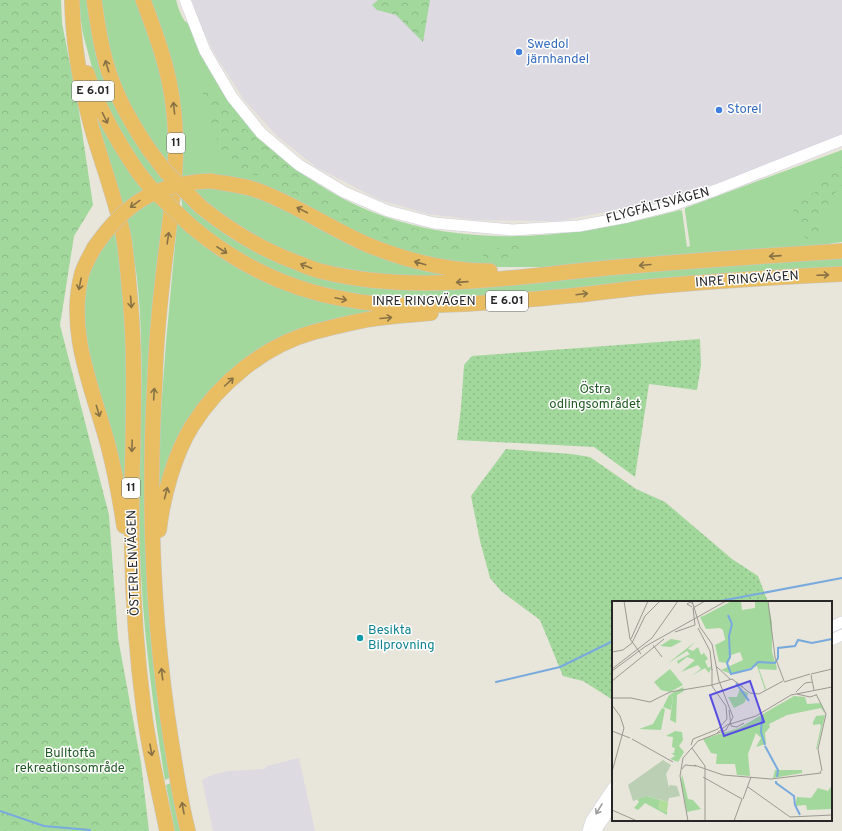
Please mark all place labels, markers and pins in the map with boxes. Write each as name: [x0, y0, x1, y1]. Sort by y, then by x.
place label: Swedol järnhandel: [526, 37, 589, 68]
marker: Swedol järnhandel: [514, 47, 524, 57]
place label: Storel: [727, 102, 762, 118]
marker: Storel: [714, 105, 724, 115]
place label: Besikta Bilprovning: [368, 623, 435, 654]
marker: Besikta Bilprovning: [355, 633, 365, 643]

